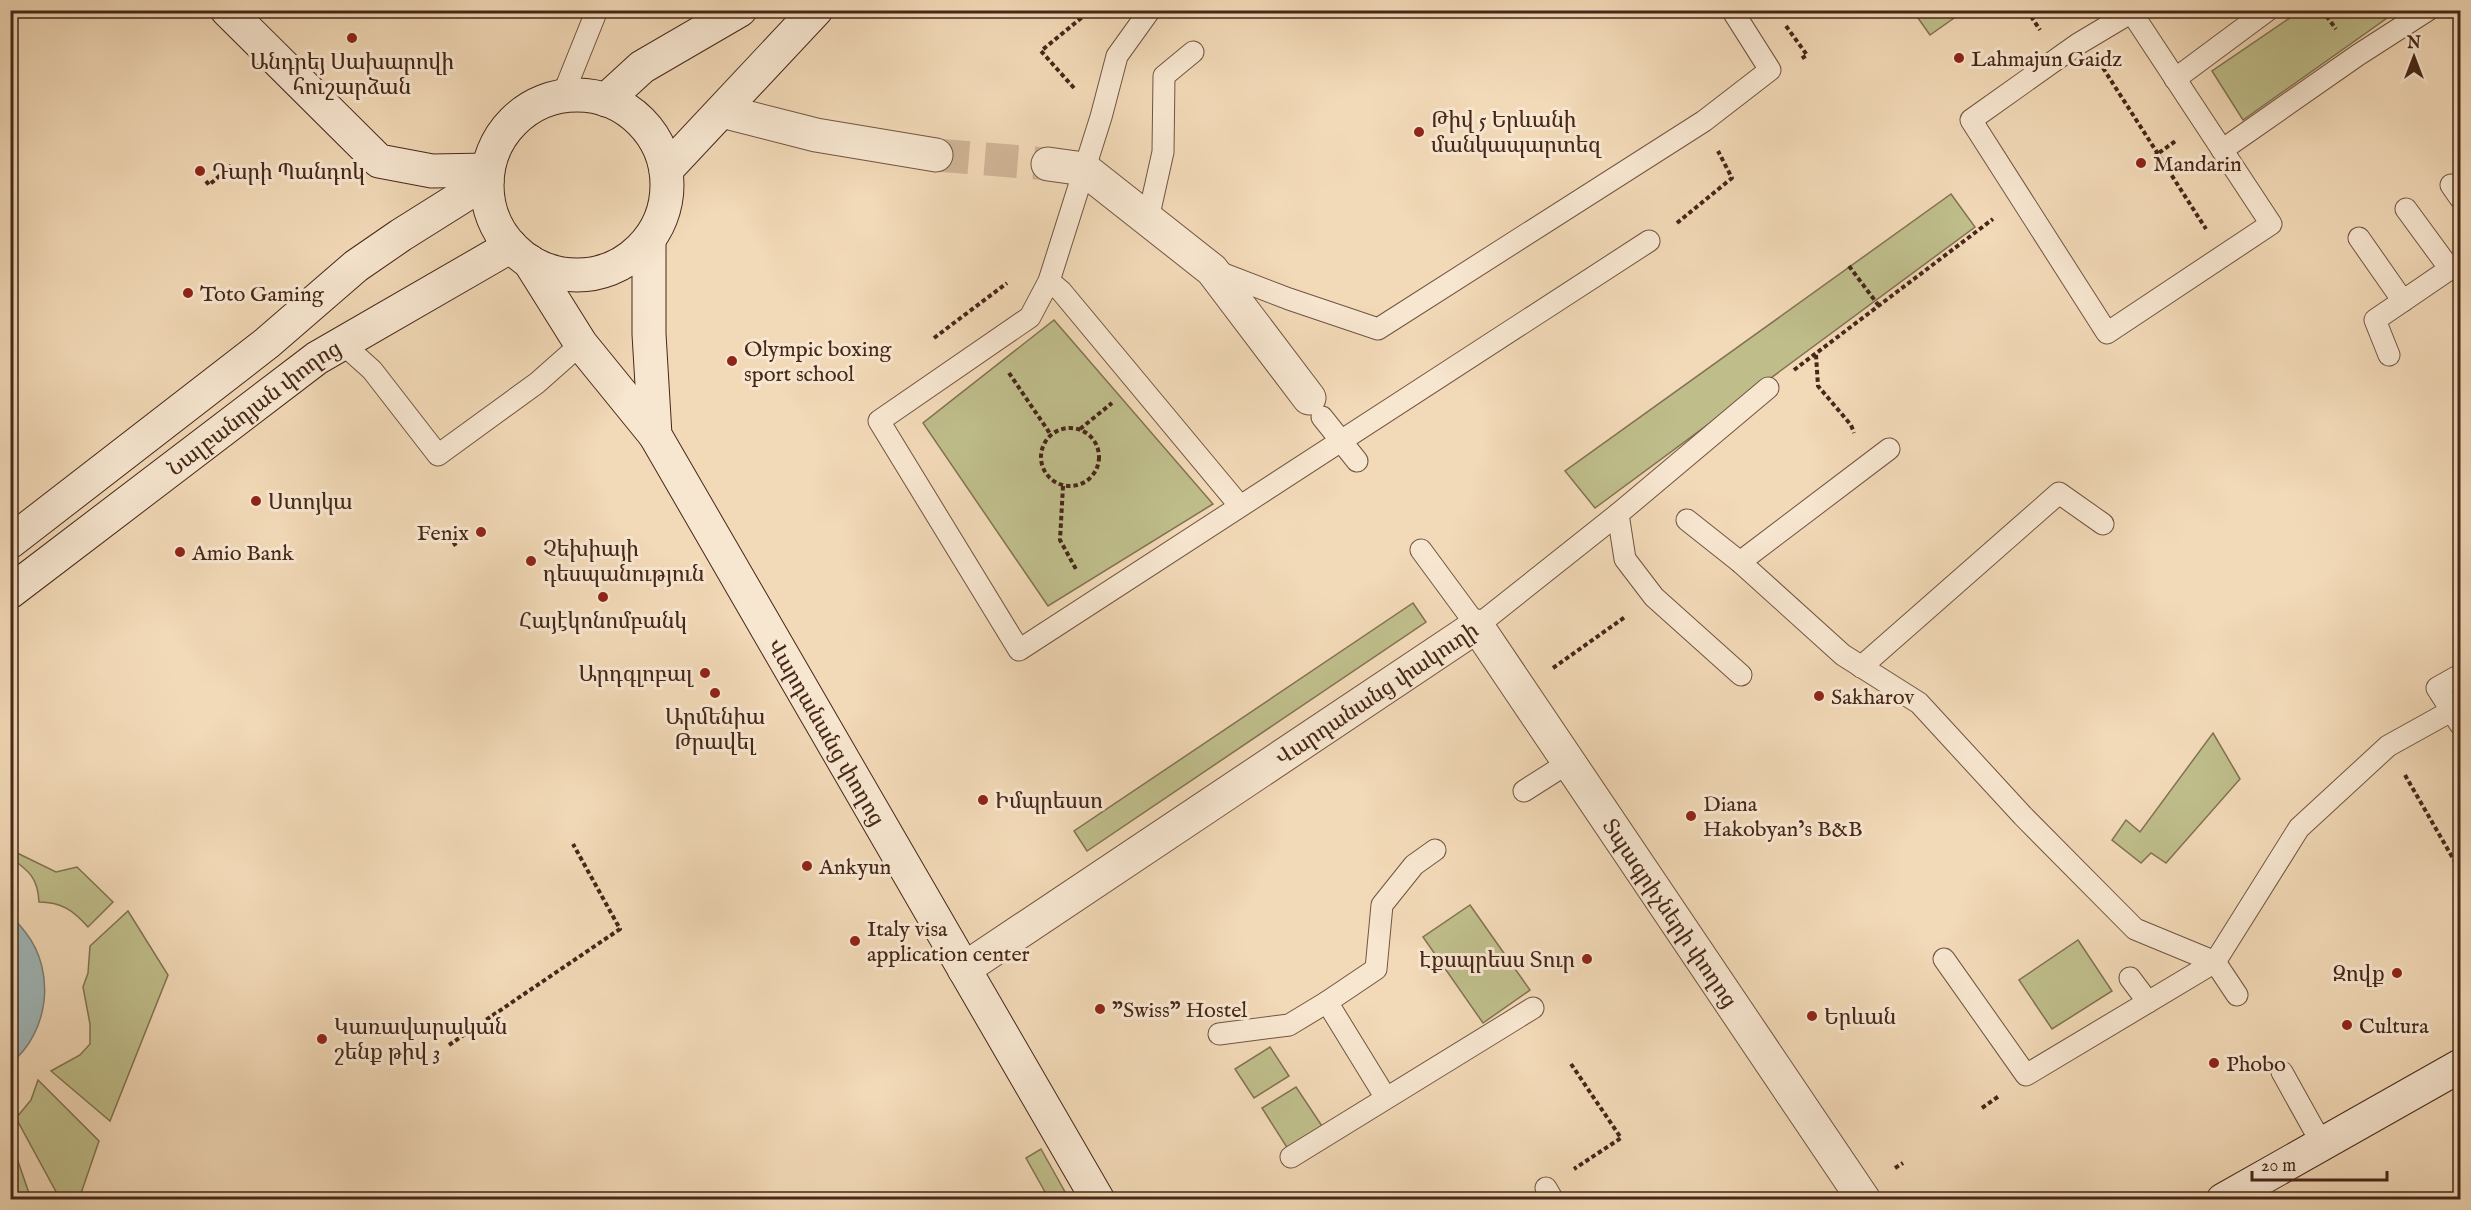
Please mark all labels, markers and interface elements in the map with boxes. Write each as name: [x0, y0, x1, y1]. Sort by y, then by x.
north arrow: [2384, 27, 2444, 87]
marker: Անդրեյ Սախարովի հուշարձան: [345, 31, 359, 45]
text: N: [2406, 34, 2421, 54]
place label: Lahmajun Gaidz: [1971, 46, 2122, 74]
place label: Անդրեյ Սախարովի հուշարձան: [250, 49, 454, 102]
marker: Lahmajun Gaidz: [1952, 51, 1966, 65]
place label: Թիվ 5 Երևանի մանկապարտեզ: [1431, 107, 1602, 160]
marker: Թիվ 5 Երևանի մանկապարտեզ: [1412, 125, 1426, 139]
place label: Mandarin: [2153, 151, 2242, 179]
marker: Mandarin: [2134, 156, 2148, 170]
place label: Դարի Պանդոկ: [212, 159, 365, 187]
marker: Դարի Պանդոկ: [193, 164, 207, 178]
place label: Toto Gaming: [200, 281, 325, 309]
marker: Toto Gaming: [181, 286, 195, 300]
street label: Նալբանդյան փողոց: [162, 335, 347, 483]
place label: Olympic boxing sport school: [744, 336, 892, 389]
marker: Olympic boxing sport school: [725, 354, 739, 368]
place label: Ստոյկա: [268, 489, 352, 517]
marker: Ստոյկա: [249, 494, 263, 508]
place label: Fenix: [417, 520, 469, 548]
marker: Fenix: [474, 525, 488, 539]
place label: Չեխիայի դեսպանություն: [543, 536, 704, 589]
place label: Amio Bank: [191, 540, 294, 568]
marker: Amio Bank: [173, 545, 187, 559]
marker: Չեխիայի դեսպանություն: [524, 554, 538, 568]
marker: Հայէկոնոմբանկ: [596, 590, 610, 604]
place label: Հայէկոնոմբանկ: [519, 608, 687, 636]
street label: Վարդանանց փակուղի: [1270, 617, 1484, 773]
street label: Վարդանանց փողոց: [760, 634, 890, 831]
place label: Արդգլոբալ: [579, 661, 694, 689]
marker: Արդգլոբալ: [698, 666, 712, 680]
place label: Sakharov: [1831, 684, 1914, 712]
marker: Արմենիա Թրավել: [708, 686, 722, 700]
marker: Sakharov: [1812, 689, 1826, 703]
place label: Արմենիա Թրավել: [665, 704, 765, 757]
place label: Իմպրեսսո: [995, 788, 1103, 816]
place label: Diana Hakobyan’s B&B: [1703, 791, 1863, 844]
marker: Իմպրեսսո: [976, 793, 990, 807]
marker: Diana Hakobyan’s B&B: [1684, 809, 1698, 823]
street label: Տպագրիչների փողոց: [1595, 814, 1742, 1014]
place label: Ankyun: [818, 854, 892, 882]
marker: Ankyun: [800, 859, 814, 873]
place label: Italy visa application center: [867, 916, 1030, 969]
marker: Italy visa application center: [848, 934, 862, 948]
place label: Էքսպրեսս Տուր: [1419, 947, 1575, 975]
marker: Էքսպրեսս Տուր: [1580, 952, 1594, 966]
place label: Զովք: [2333, 961, 2385, 989]
marker: Զովք: [2390, 966, 2404, 980]
place label: "Swiss" Hostel: [1112, 997, 1247, 1025]
marker: "Swiss" Hostel: [1093, 1002, 1107, 1016]
place label: Երևան: [1824, 1004, 1896, 1032]
marker: Երևան: [1805, 1009, 1819, 1023]
place label: Cultura: [2359, 1013, 2429, 1041]
place label: Կառավարական շենք թիվ 3: [334, 1014, 507, 1067]
marker: Cultura: [2340, 1018, 2354, 1032]
marker: Կառավարական շենք թիվ 3: [315, 1032, 329, 1046]
place label: Phobo: [2226, 1051, 2286, 1079]
marker: Phobo: [2207, 1056, 2221, 1070]
scale bar: [2252, 1144, 2387, 1182]
text: 20 m: [2261, 1155, 2296, 1178]

